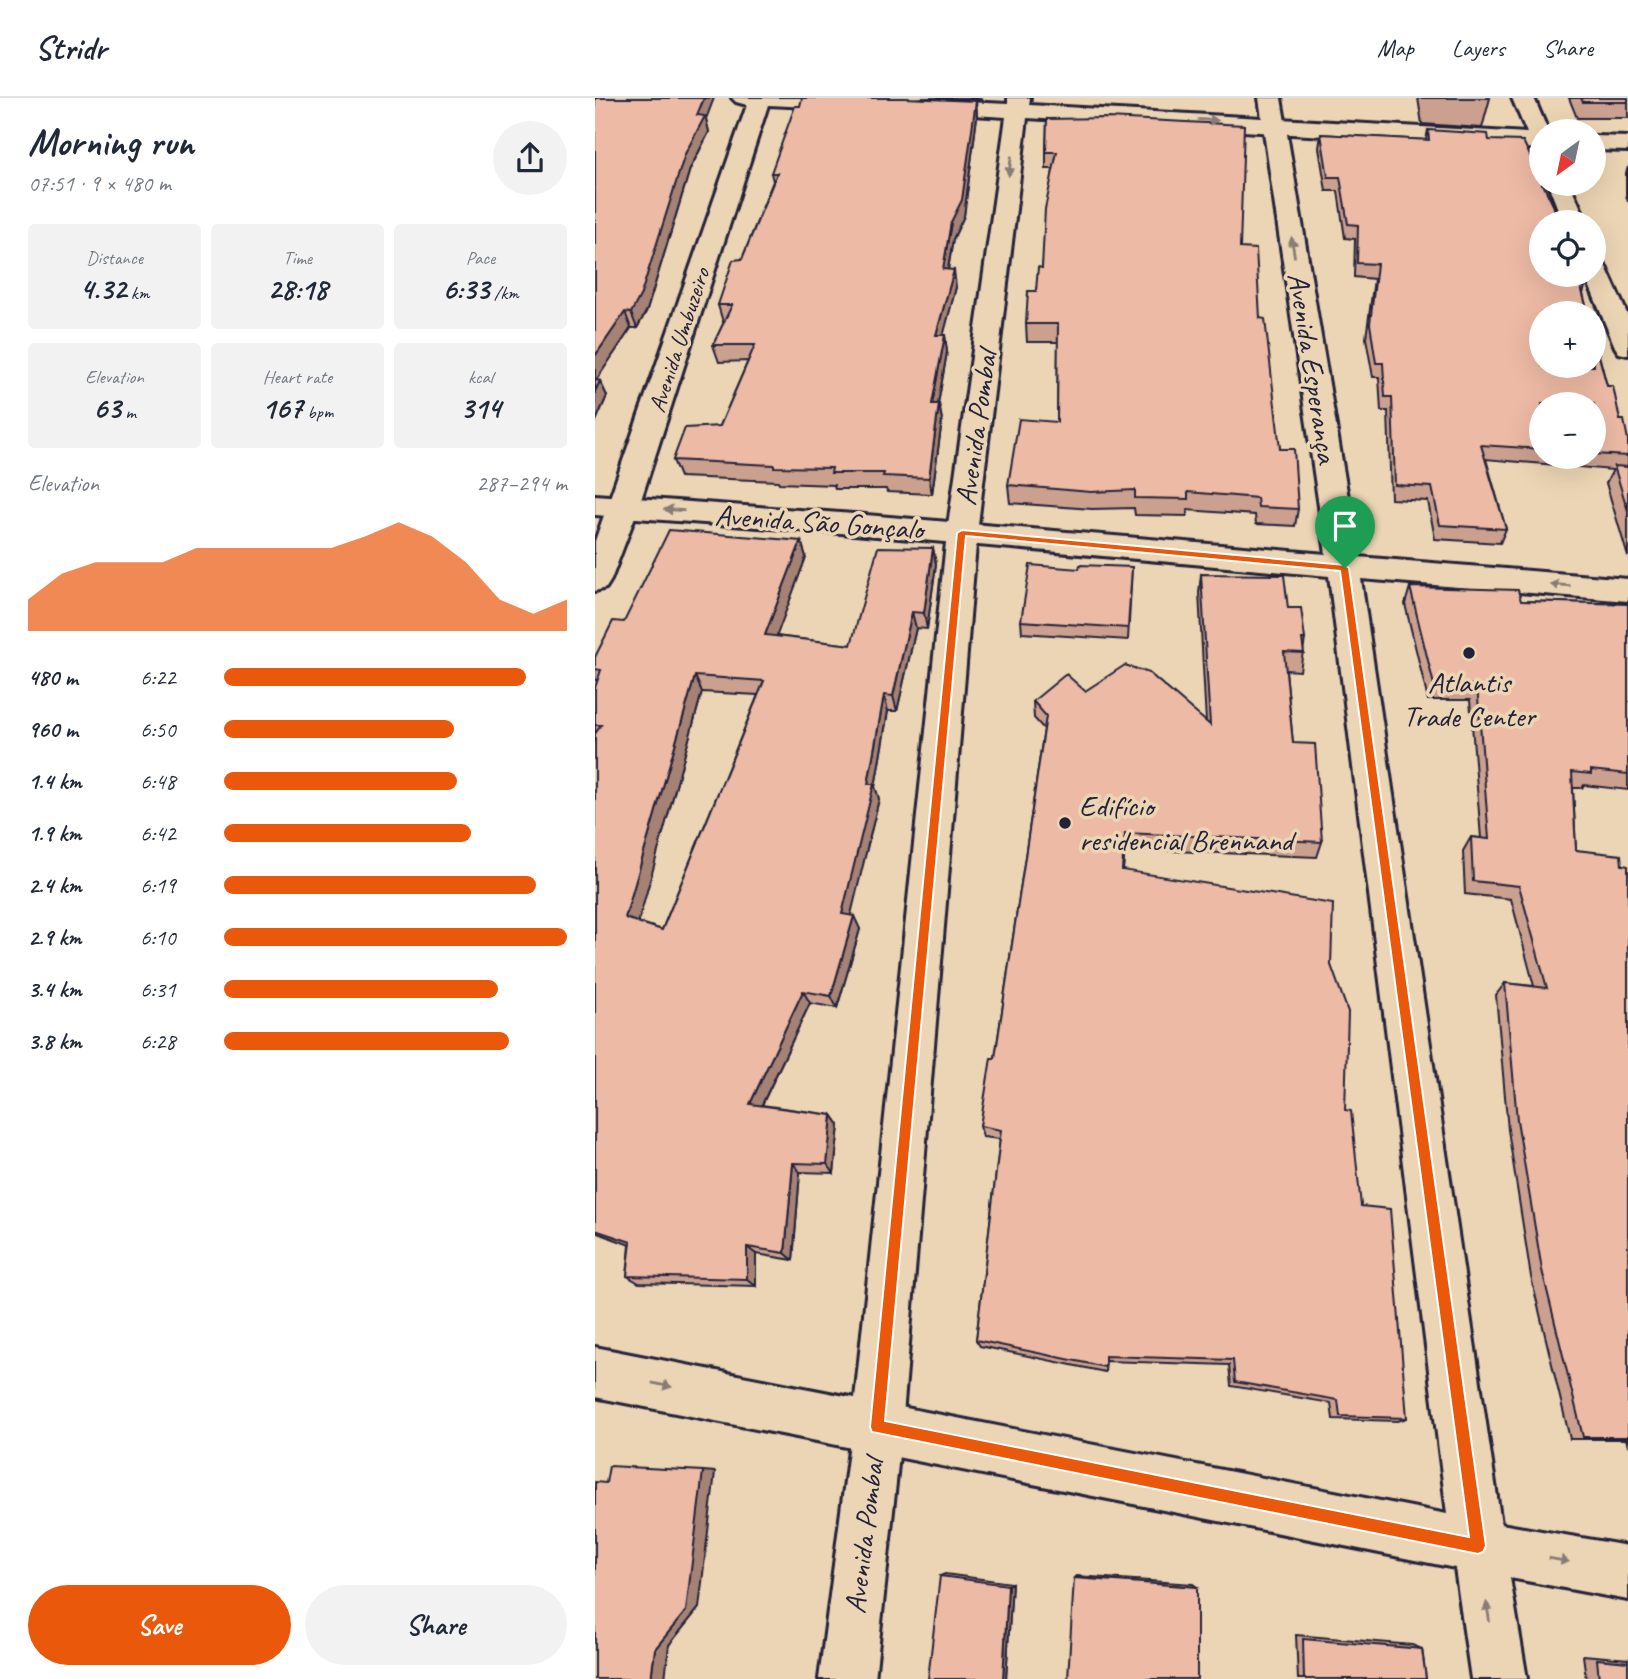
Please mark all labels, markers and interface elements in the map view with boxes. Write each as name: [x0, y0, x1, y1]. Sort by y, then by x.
text: Stridr: [35, 27, 106, 69]
text: Map: [1377, 33, 1414, 63]
text: Layers: [1452, 33, 1505, 63]
text: Share: [1543, 33, 1593, 63]
one-way arrow: [1198, 115, 1220, 126]
text: Morning run: [28, 119, 194, 166]
north arrow: [1529, 119, 1607, 196]
map controls: [1529, 119, 1606, 469]
button: share: [493, 121, 567, 195]
one-way arrow: [1005, 155, 1016, 177]
text: 07:51 · 9 × 480 m: [28, 169, 171, 198]
button: locate: [1529, 210, 1606, 287]
one-way arrow: [1287, 235, 1298, 257]
text: Distance: [86, 246, 143, 270]
text: Time: [283, 246, 312, 270]
text: Pace: [466, 246, 495, 270]
street label: Avenida Umbuzeiro: [642, 263, 717, 416]
text: 4.32: [80, 270, 126, 308]
text: 28:18: [268, 270, 327, 308]
text: 6:33: [442, 270, 489, 308]
street label: Avenida Esperança: [1279, 270, 1347, 468]
text: km: [126, 281, 149, 305]
text: /km: [489, 281, 519, 305]
button: +: [1529, 301, 1606, 378]
street label: Avenida Pombal: [946, 343, 1006, 508]
text: Elevation: [85, 365, 144, 389]
text: Heart rate: [263, 365, 332, 389]
text: kcal: [468, 365, 493, 389]
text: 63: [93, 389, 121, 427]
text: 167: [262, 389, 303, 427]
text: 314: [460, 389, 501, 427]
button: −: [1529, 392, 1606, 469]
text: m: [121, 400, 136, 424]
text: bpm: [303, 400, 333, 424]
text: Elevation: [28, 469, 99, 498]
text: 287–294 m: [476, 469, 567, 498]
street label: Avenida São Gonçalo: [714, 496, 928, 548]
pin: [1315, 496, 1375, 568]
one-way arrow: [663, 504, 685, 515]
icon: arrive: [1326, 507, 1364, 545]
one-way arrow: [1549, 579, 1571, 590]
marker: Atlantis Trade Center: [1461, 645, 1477, 661]
text: 480 m: [28, 663, 78, 692]
text: 6:22: [140, 663, 176, 692]
place label: Atlantis Trade Center: [1403, 663, 1537, 735]
text: 960 m: [28, 715, 78, 744]
text: 6:50: [140, 715, 176, 744]
text: 1.4 km: [28, 767, 82, 796]
text: 6:48: [140, 767, 176, 796]
place label: Edifício residencial Brennand: [1079, 787, 1297, 859]
marker: Edifício residencial Brennand: [1057, 815, 1073, 831]
text: 1.9 km: [28, 819, 81, 848]
text: 6:42: [140, 819, 176, 848]
text: 2.4 km: [28, 871, 82, 900]
text: 6:19: [140, 871, 176, 900]
text: 2.9 km: [28, 923, 81, 952]
text: 6:10: [140, 923, 176, 952]
text: 3.4 km: [28, 975, 82, 1004]
text: 6:31: [140, 975, 176, 1004]
text: 3.8 km: [28, 1027, 82, 1056]
text: 6:28: [140, 1027, 176, 1056]
one-way arrow: [651, 1380, 673, 1391]
street label: Avenida Pombal: [836, 1452, 893, 1616]
one-way arrow: [1548, 1555, 1570, 1566]
button: Save: [28, 1585, 291, 1665]
button: Share: [305, 1585, 567, 1665]
one-way arrow: [1482, 1601, 1493, 1623]

